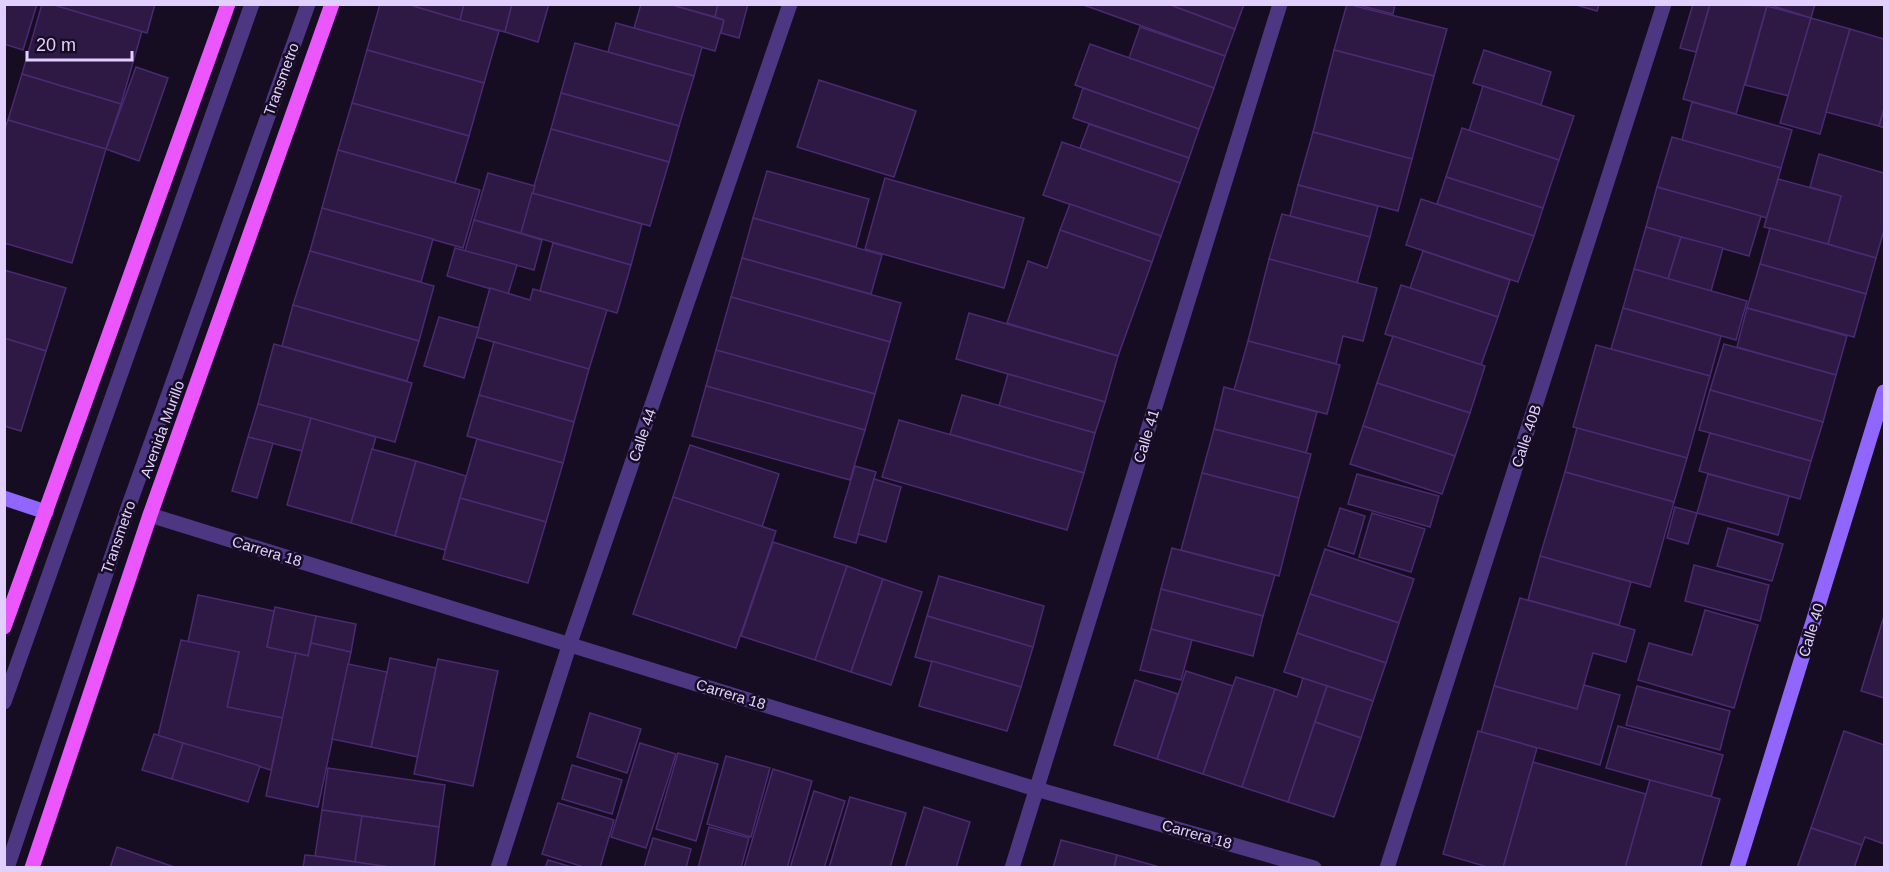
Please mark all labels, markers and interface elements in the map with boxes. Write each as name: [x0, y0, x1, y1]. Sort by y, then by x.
scale bar: [27, 24, 132, 62]
text: 20 m: [36, 35, 76, 55]
street label: Transmetro: [260, 40, 302, 118]
street label: Avenida Murillo: [137, 378, 187, 480]
street label: Calle 40B: [1508, 402, 1544, 470]
street label: Calle 44: [625, 406, 659, 464]
street label: Calle 41: [1130, 407, 1162, 465]
street label: Transmetro: [98, 498, 138, 576]
street label: Carrera 18: [230, 532, 304, 570]
street label: Calle 40: [1795, 601, 1827, 659]
street label: Carrera 18: [694, 675, 768, 713]
street label: Carrera 18: [1160, 816, 1234, 852]

